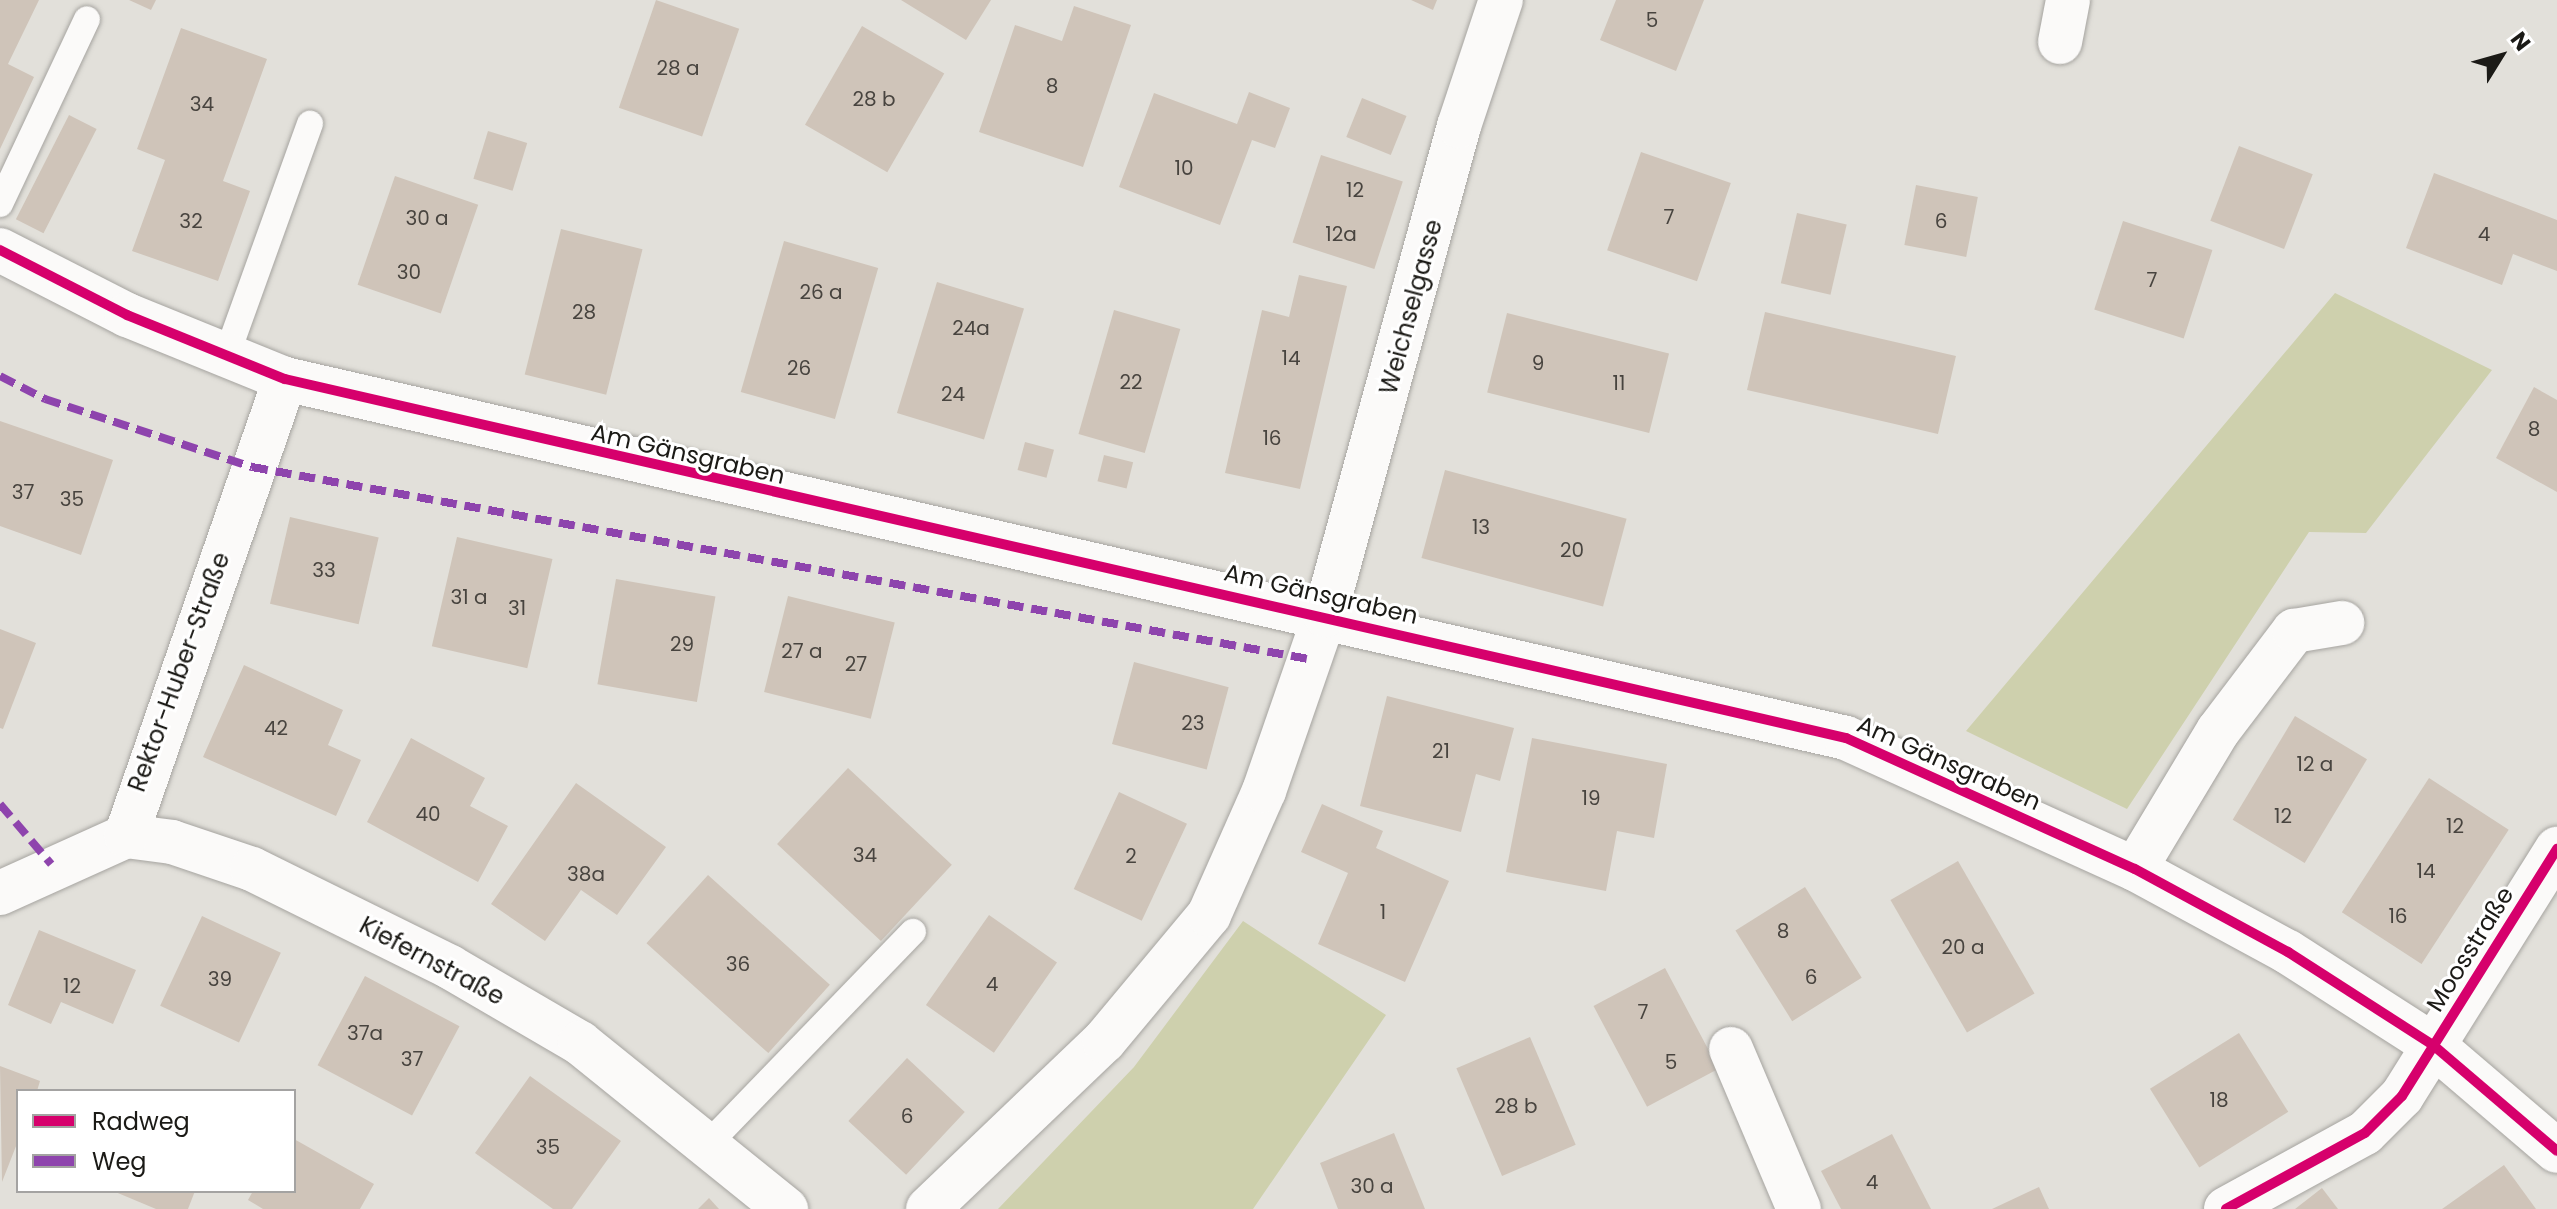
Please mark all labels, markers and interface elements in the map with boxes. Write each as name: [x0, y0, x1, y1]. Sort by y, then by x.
house number: 5: [1646, 8, 1658, 32]
north arrow: [2461, 16, 2541, 96]
text: N: [2503, 25, 2538, 57]
house number: 28 a: [657, 56, 699, 80]
house number: 8: [1046, 74, 1058, 98]
house number: 28 b: [853, 87, 895, 111]
house number: 34: [190, 92, 214, 116]
house number: 10: [1175, 156, 1193, 180]
house number: 12: [1346, 178, 1364, 202]
house number: 7: [1664, 205, 1674, 229]
house number: 30 a: [405, 206, 449, 230]
house number: 32: [179, 209, 203, 233]
house number: 6: [1935, 209, 1947, 233]
street label: Weichselgasse: [1374, 216, 1448, 398]
house number: 12a: [1325, 222, 1357, 246]
house number: 4: [2478, 222, 2490, 246]
house number: 30: [397, 260, 421, 284]
house number: 7: [2147, 268, 2157, 292]
house number: 26 a: [799, 280, 843, 304]
house number: 28: [572, 300, 596, 324]
house number: 24a: [952, 316, 990, 340]
house number: 14: [1282, 346, 1300, 370]
house number: 9: [1532, 351, 1544, 375]
house number: 26: [787, 356, 811, 380]
house number: 22: [1120, 370, 1142, 394]
house number: 11: [1613, 371, 1625, 395]
house number: 24: [941, 382, 965, 406]
house number: 8: [2528, 417, 2540, 441]
street label: Am Gänsgraben: [588, 418, 788, 490]
house number: 16: [1262, 426, 1282, 450]
house number: 37: [12, 480, 34, 504]
house number: 35: [60, 487, 84, 511]
house number: 13: [1472, 515, 1490, 539]
house number: 20: [1560, 538, 1584, 562]
street label: Rektor-Huber-Straße: [122, 548, 236, 796]
house number: 33: [312, 558, 336, 582]
street label: Am Gänsgraben: [1221, 558, 1421, 630]
house number: 31 a: [450, 585, 488, 609]
house number: 31: [508, 596, 526, 620]
house number: 29: [670, 632, 694, 656]
house number: 27 a: [781, 639, 823, 663]
house number: 27: [845, 652, 867, 676]
street label: Am Gänsgraben: [1853, 710, 2045, 816]
house number: 23: [1181, 711, 1205, 735]
house number: 42: [264, 716, 288, 740]
house number: 21: [1432, 739, 1450, 763]
house number: 12 a: [2297, 752, 2333, 776]
house number: 19: [1582, 786, 1600, 810]
house number: 40: [415, 802, 441, 826]
house number: 12: [2274, 804, 2292, 828]
house number: 12: [2446, 814, 2464, 838]
house number: 34: [853, 843, 877, 867]
house number: 2: [1125, 844, 1137, 868]
house number: 14: [2417, 859, 2435, 883]
house number: 38a: [567, 862, 605, 886]
street label: Moosstraße: [2420, 881, 2520, 1017]
house number: 1: [1380, 900, 1386, 924]
house number: 16: [2388, 904, 2408, 928]
street label: Kiefernstraße: [355, 911, 509, 1011]
house number: 8: [1777, 919, 1789, 943]
house number: 20 a: [1942, 935, 1984, 959]
house number: 36: [726, 952, 750, 976]
house number: 6: [1805, 965, 1817, 989]
house number: 39: [208, 967, 232, 991]
house number: 4: [986, 972, 998, 996]
house number: 12: [63, 974, 81, 998]
house number: 7: [1638, 1000, 1648, 1024]
house number: 37a: [347, 1021, 383, 1045]
house number: 37: [401, 1047, 423, 1071]
house number: 5: [1665, 1050, 1677, 1074]
house number: 18: [2209, 1088, 2229, 1112]
legend: [16, 1089, 296, 1193]
house number: 28 b: [1495, 1094, 1537, 1118]
house number: 6: [901, 1104, 913, 1128]
text: Radweg: [92, 1105, 190, 1138]
house number: 35: [536, 1135, 560, 1159]
text: Weg: [92, 1145, 147, 1178]
house number: 4: [1866, 1170, 1878, 1194]
house number: 30 a: [1350, 1174, 1394, 1198]

